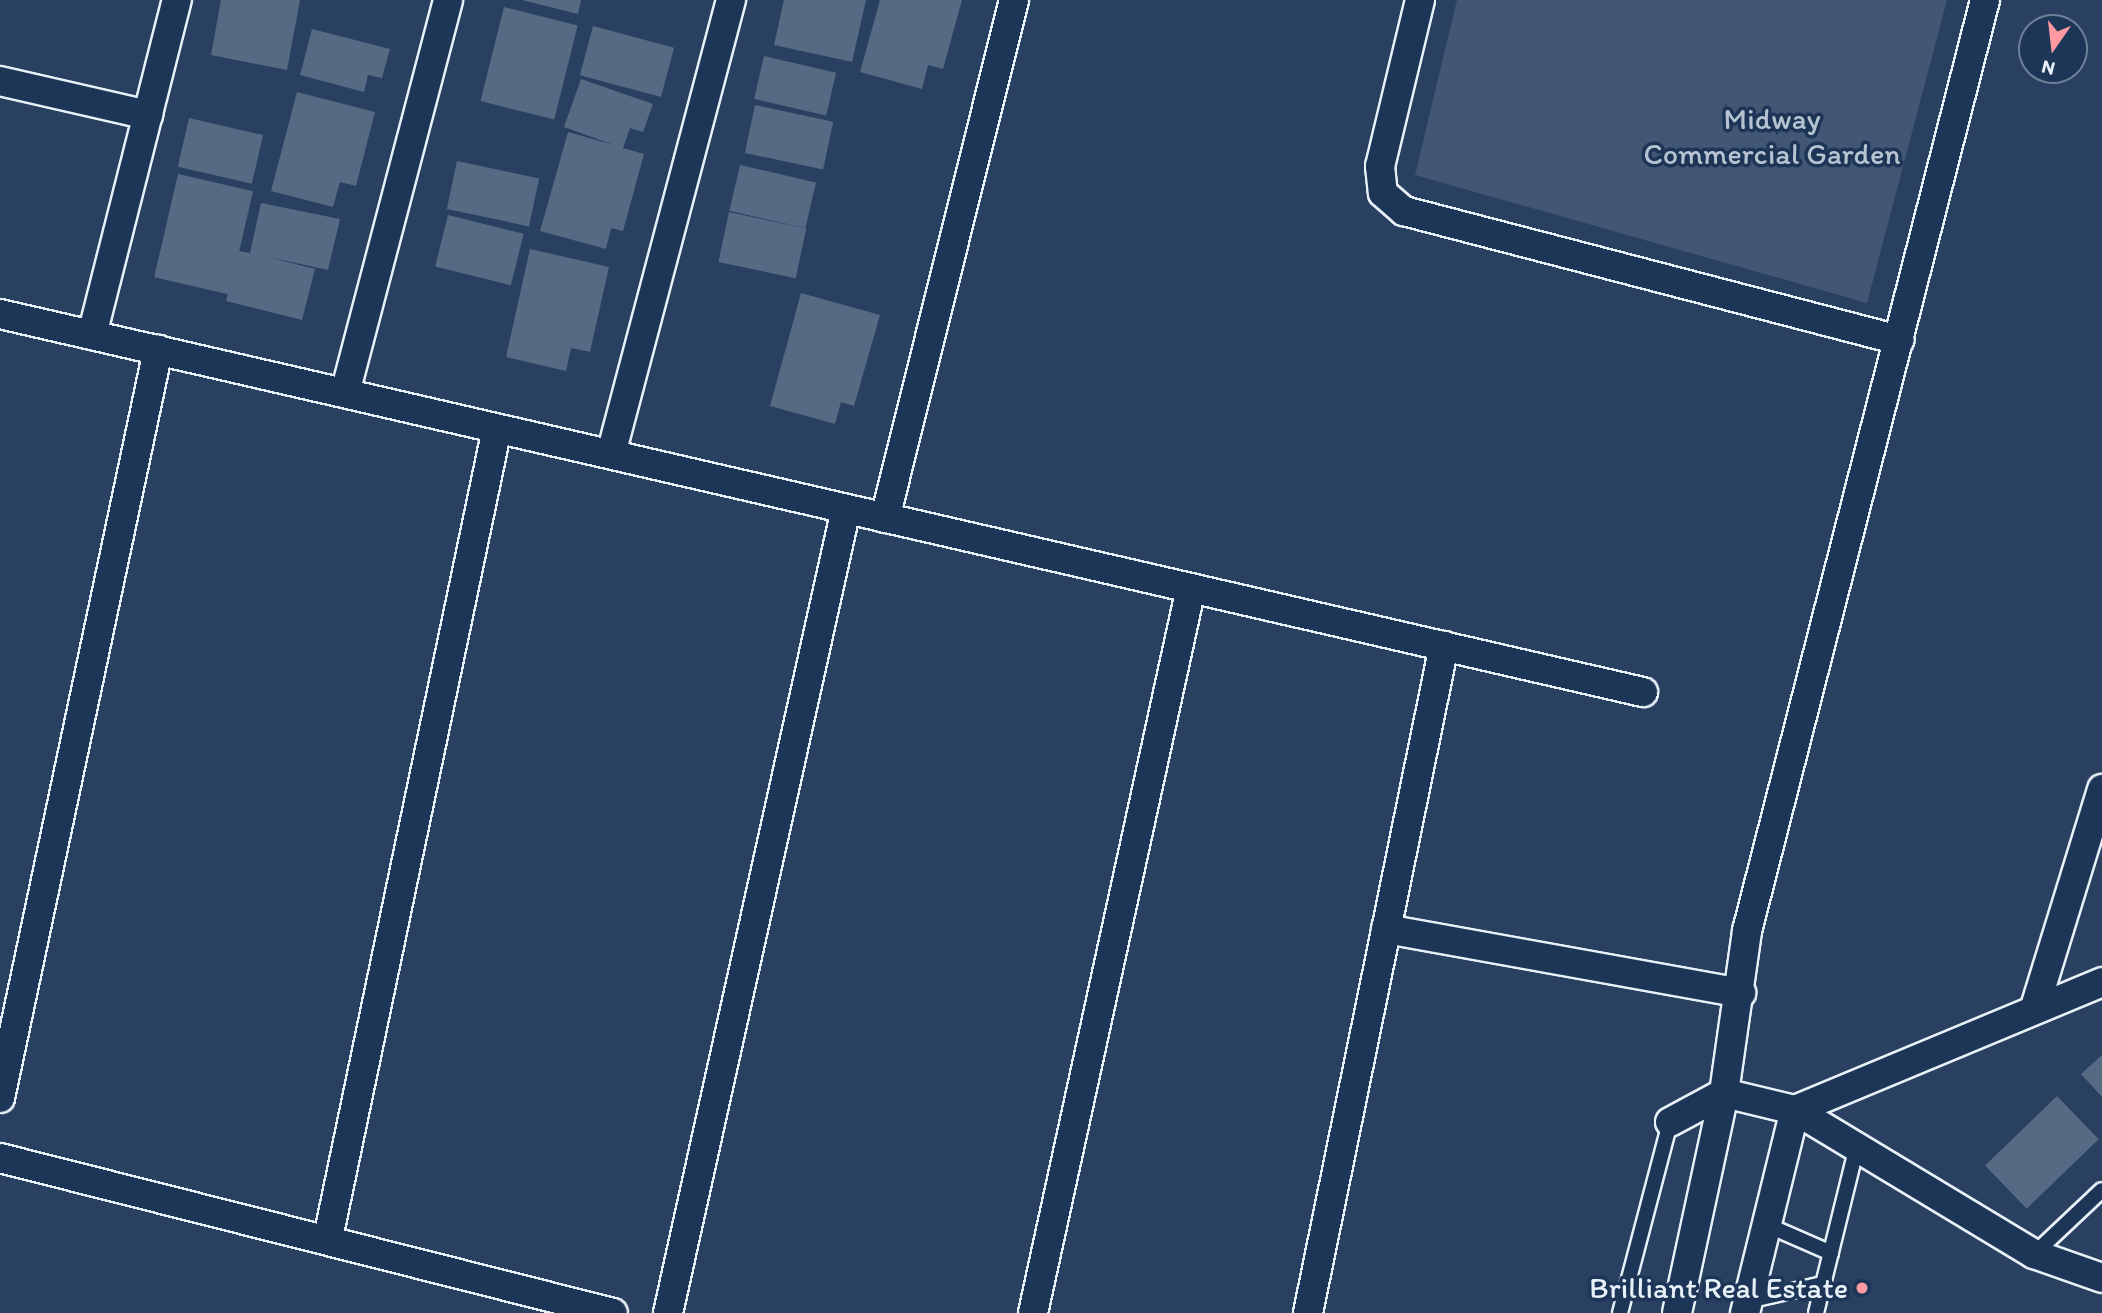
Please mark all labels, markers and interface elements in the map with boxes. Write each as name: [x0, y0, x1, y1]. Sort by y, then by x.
north arrow: [2018, 14, 2088, 84]
text: N: [2039, 55, 2057, 81]
park label: Midway Commercial Garden: [1643, 101, 1901, 172]
place label: Brilliant Real Estate: [1589, 1270, 1848, 1306]
marker: Brilliant Real Estate: [1854, 1280, 1870, 1296]

